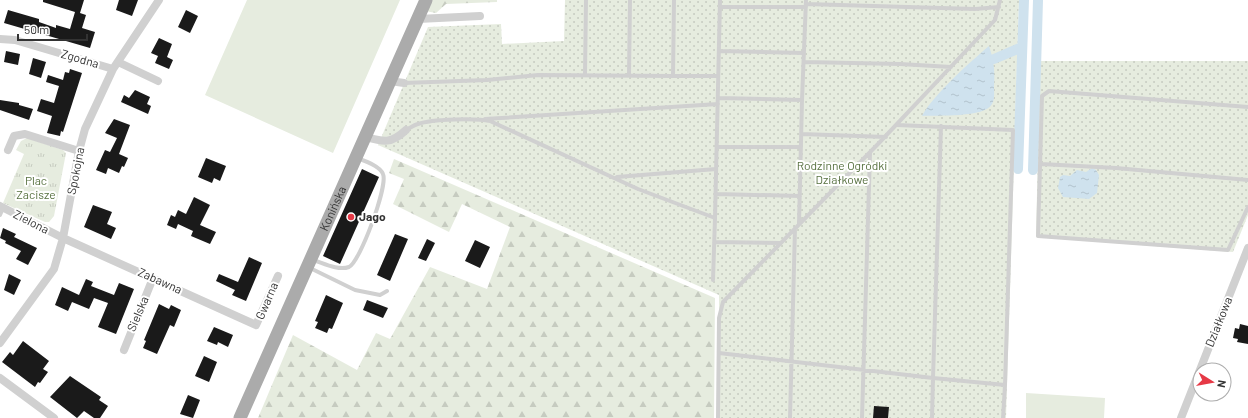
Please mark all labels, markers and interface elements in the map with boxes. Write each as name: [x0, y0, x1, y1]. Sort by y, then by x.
scale bar: [18, 16, 87, 42]
text: 50 m: [24, 22, 49, 36]
street label: Zgodna: [60, 46, 101, 70]
street label: Spokojna: [64, 146, 86, 196]
park label: Rodzinne Ogródki Działkowe: [797, 158, 887, 186]
park label: Plac Zacisze: [16, 173, 56, 201]
street label: Konińska: [316, 184, 348, 233]
street label: Zielona: [11, 206, 52, 236]
place label: Jago: [359, 209, 386, 223]
marker: Jago: [346, 212, 356, 222]
street label: Zabawna: [136, 264, 185, 296]
street label: Gwarna: [252, 280, 280, 321]
street label: Sielska: [123, 294, 151, 333]
street label: Działkowa: [1202, 295, 1234, 349]
north arrow: [1192, 362, 1232, 402]
text: N: [1215, 379, 1229, 389]

